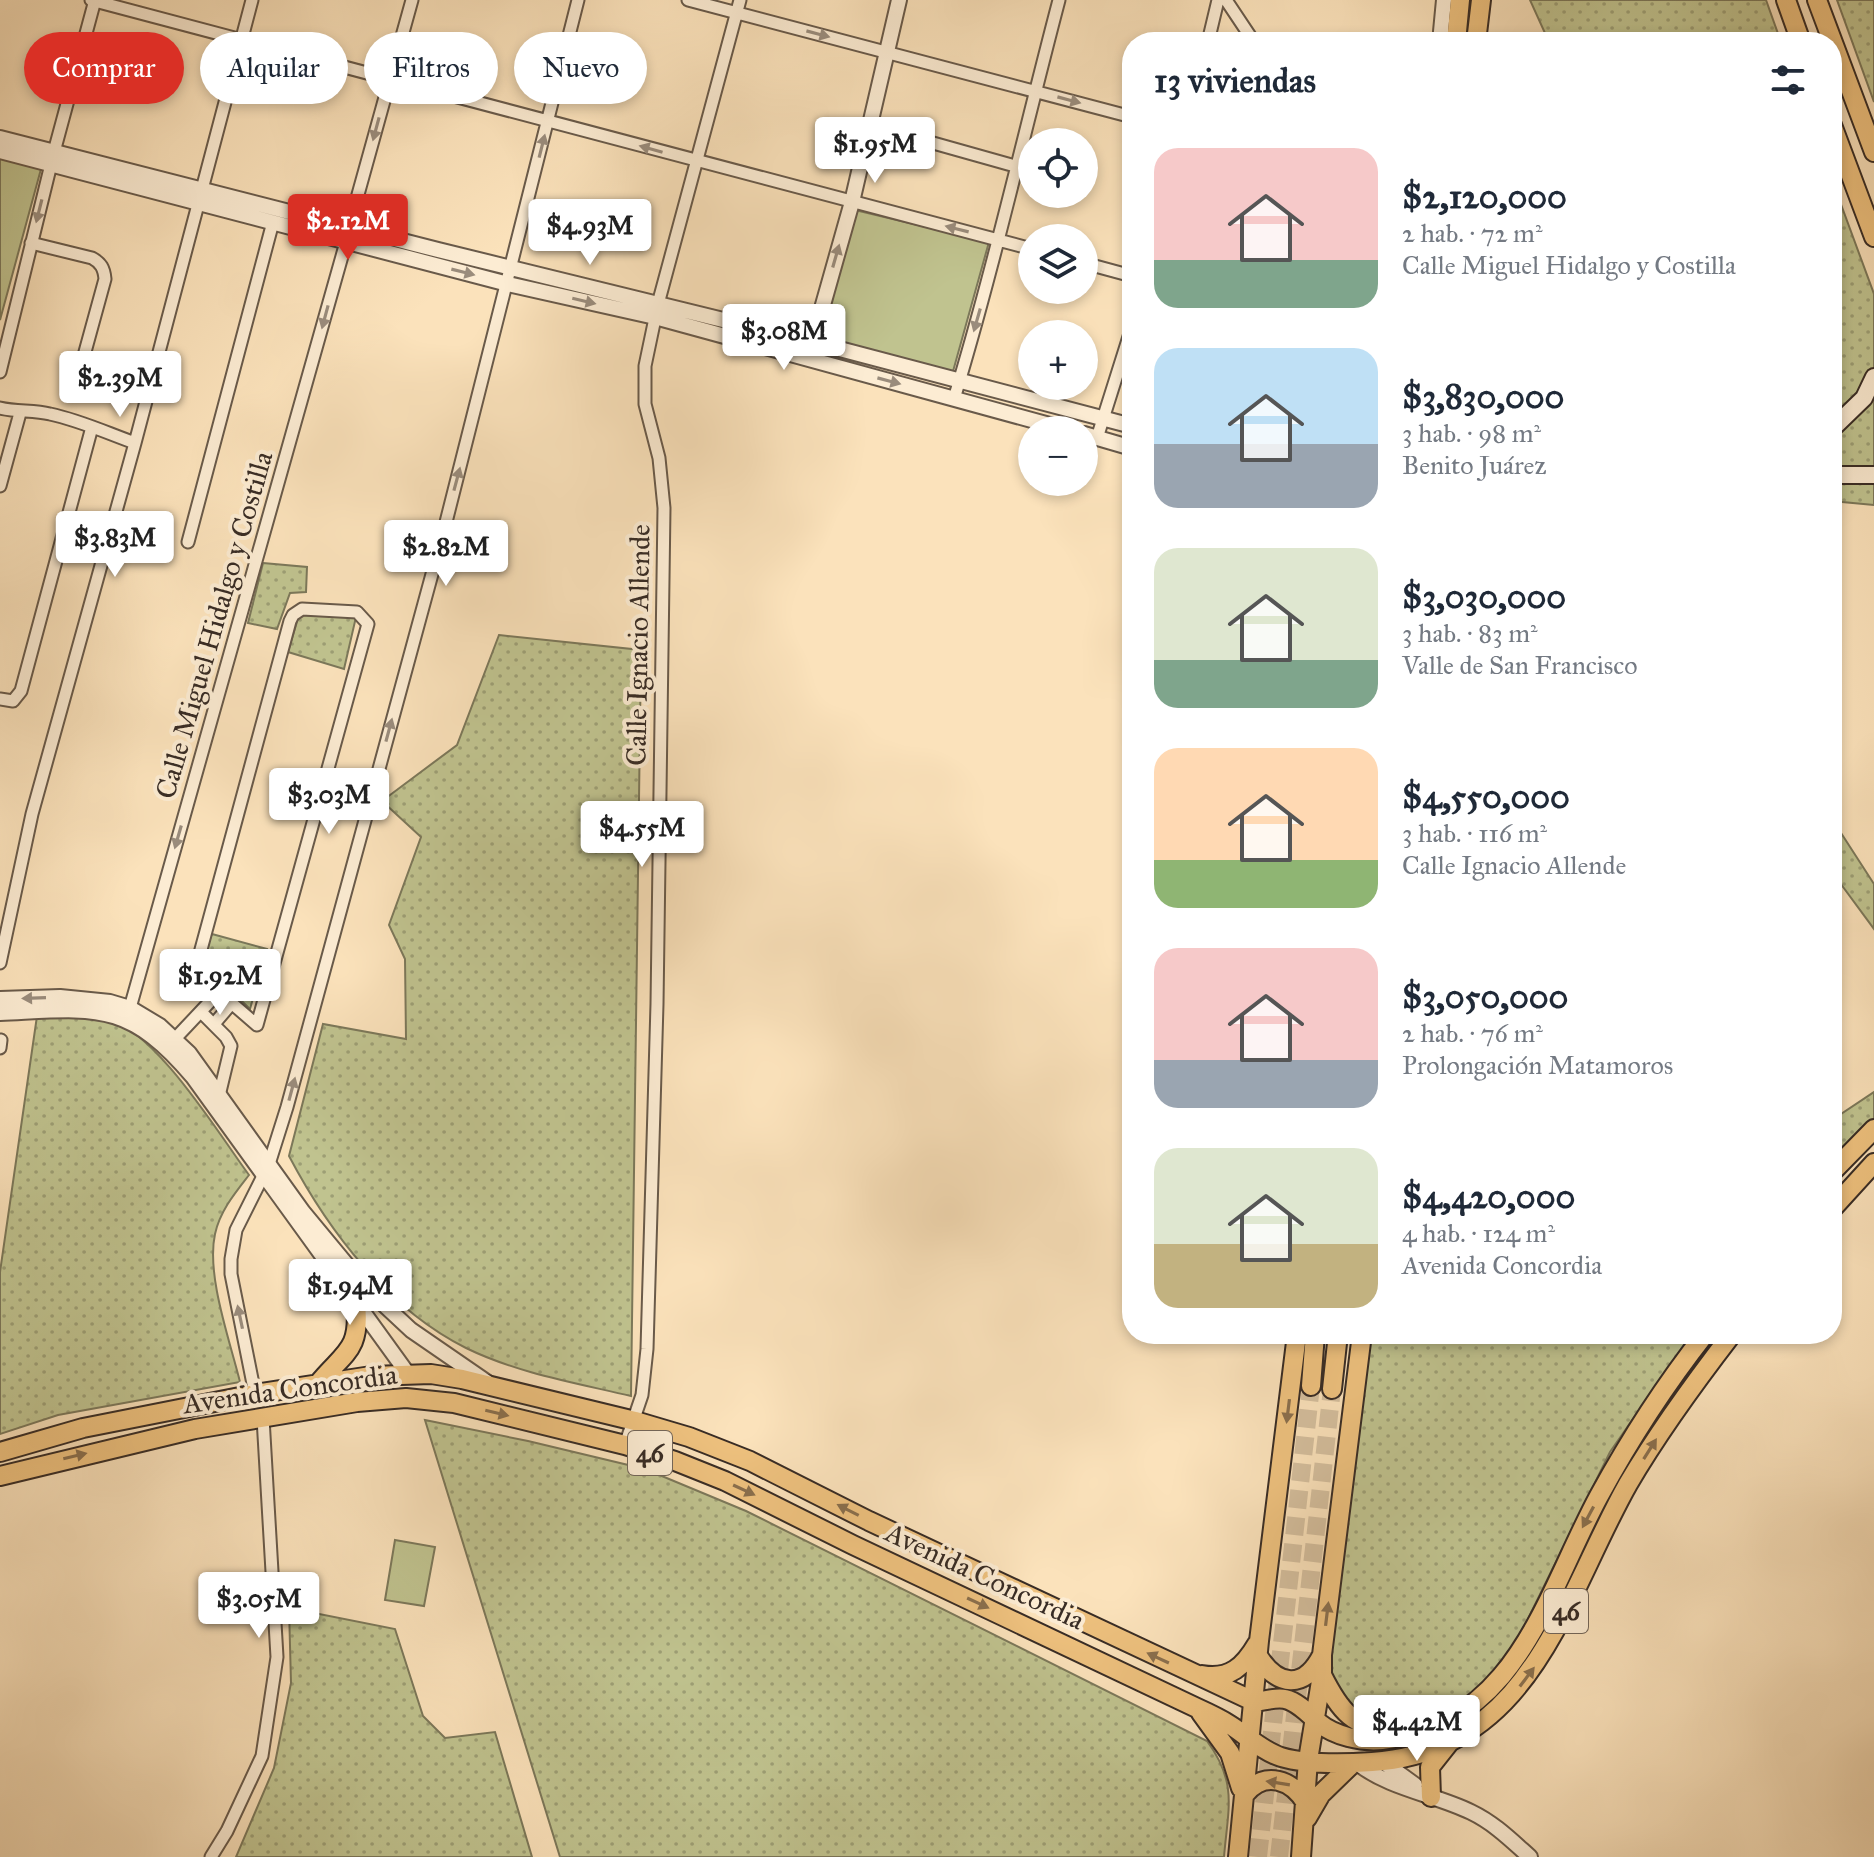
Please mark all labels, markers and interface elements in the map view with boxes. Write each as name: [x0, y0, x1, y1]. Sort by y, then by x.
one-way arrow: [805, 29, 830, 41]
chip: Comprar: [24, 32, 184, 104]
chip: Alquilar: [200, 32, 348, 104]
chip: Filtros: [364, 32, 498, 104]
chip: Nuevo: [514, 32, 647, 104]
icon: filters: [1766, 58, 1810, 102]
text: 13 viviendas: [1154, 60, 1316, 101]
one-way arrow: [1057, 95, 1082, 107]
one-way arrow: [369, 117, 381, 142]
pin: $1.95M: [810, 117, 940, 185]
text: $1.95M: [833, 127, 917, 159]
map controls: [1018, 128, 1098, 496]
button: locate: [1018, 128, 1098, 208]
one-way arrow: [536, 133, 549, 158]
one-way arrow: [638, 142, 663, 154]
text: $2,120,000: [1402, 176, 1567, 217]
icon: home: [1218, 180, 1314, 276]
pin: $2.12M: [283, 194, 413, 262]
one-way arrow: [33, 198, 45, 223]
pin: $4.93M: [525, 199, 655, 267]
text: $2.12M: [306, 204, 390, 236]
text: $4.93M: [546, 209, 634, 241]
text: 2 hab. · 72 m²: [1402, 217, 1542, 249]
one-way arrow: [944, 222, 969, 234]
button: layers: [1018, 224, 1098, 304]
one-way arrow: [830, 244, 843, 268]
text: Calle Miguel Hidalgo y Costilla: [1402, 249, 1736, 281]
one-way arrow: [451, 267, 476, 279]
one-way arrow: [572, 295, 597, 308]
pin: $3.08M: [719, 304, 849, 372]
one-way arrow: [318, 306, 331, 330]
one-way arrow: [970, 307, 982, 332]
text: $3.08M: [740, 314, 828, 346]
button: +: [1018, 320, 1098, 400]
pin: $2.39M: [55, 351, 185, 419]
text: $2.39M: [77, 361, 163, 393]
one-way arrow: [878, 375, 902, 388]
text: $3,830,000: [1402, 376, 1564, 417]
icon: home: [1218, 380, 1314, 476]
button: −: [1018, 416, 1098, 496]
text: 3 hab. · 98 m²: [1402, 417, 1541, 449]
street label: Calle Miguel Hidalgo y Costilla: [148, 447, 280, 803]
text: Benito Juárez: [1402, 449, 1546, 481]
one-way arrow: [451, 467, 463, 492]
pin: $3.83M: [50, 511, 180, 579]
pin: $2.82M: [381, 520, 511, 588]
text: $3.83M: [74, 521, 156, 553]
street label: Calle Ignacio Allende: [618, 524, 658, 766]
text: $2.82M: [402, 530, 490, 562]
text: $3,030,000: [1402, 576, 1566, 617]
icon: home: [1218, 580, 1314, 676]
text: 3 hab. · 83 m²: [1402, 617, 1538, 649]
text: Valle de San Francisco: [1402, 649, 1638, 681]
one-way arrow: [384, 718, 396, 743]
pin: $3.03M: [264, 768, 394, 836]
text: $4,550,000: [1402, 776, 1570, 817]
text: $3.03M: [287, 778, 371, 810]
icon: home: [1218, 780, 1314, 876]
pin: $4.55M: [577, 801, 707, 869]
text: $4.55M: [599, 811, 685, 843]
text: 3 hab. · 116 m²: [1402, 817, 1547, 849]
one-way arrow: [172, 825, 184, 850]
text: Calle Ignacio Allende: [1402, 849, 1626, 881]
pin: $1.92M: [155, 949, 285, 1017]
text: $1.92M: [178, 959, 262, 991]
text: $3,050,000: [1402, 976, 1568, 1017]
icon: home: [1218, 980, 1314, 1076]
one-way arrow: [21, 992, 46, 1005]
text: 2 hab. · 76 m²: [1402, 1017, 1543, 1049]
text: Prolongación Matamoros: [1402, 1049, 1673, 1081]
one-way arrow: [286, 1077, 299, 1101]
text: $4,420,000: [1402, 1176, 1575, 1217]
icon: home: [1218, 1180, 1314, 1276]
text: 4 hab. · 124 m²: [1402, 1217, 1555, 1249]
text: Avenida Concordia: [1402, 1249, 1602, 1281]
pin: $1.94M: [285, 1259, 415, 1327]
text: $1.94M: [307, 1269, 393, 1301]
one-way arrow: [233, 1304, 246, 1329]
street label: Avenida Concordia: [180, 1357, 399, 1421]
one-way arrow: [1281, 1399, 1294, 1424]
one-way arrow: [484, 1407, 509, 1420]
road number: 46: [628, 1431, 672, 1475]
one-way arrow: [1642, 1438, 1657, 1459]
one-way arrow: [63, 1450, 88, 1462]
one-way arrow: [733, 1483, 756, 1497]
one-way arrow: [836, 1503, 859, 1517]
one-way arrow: [1581, 1506, 1594, 1529]
street label: Avenida Concordia: [879, 1514, 1090, 1638]
pin: $3.05M: [194, 1572, 324, 1640]
text: $3.05M: [216, 1582, 302, 1614]
road number: 46: [1544, 1589, 1588, 1633]
one-way arrow: [967, 1596, 990, 1610]
one-way arrow: [1321, 1601, 1334, 1626]
one-way arrow: [1147, 1651, 1170, 1665]
one-way arrow: [1518, 1667, 1534, 1687]
pin: $4.42M: [1352, 1695, 1482, 1763]
text: $4.42M: [1372, 1705, 1462, 1737]
one-way arrow: [1265, 1776, 1290, 1788]

